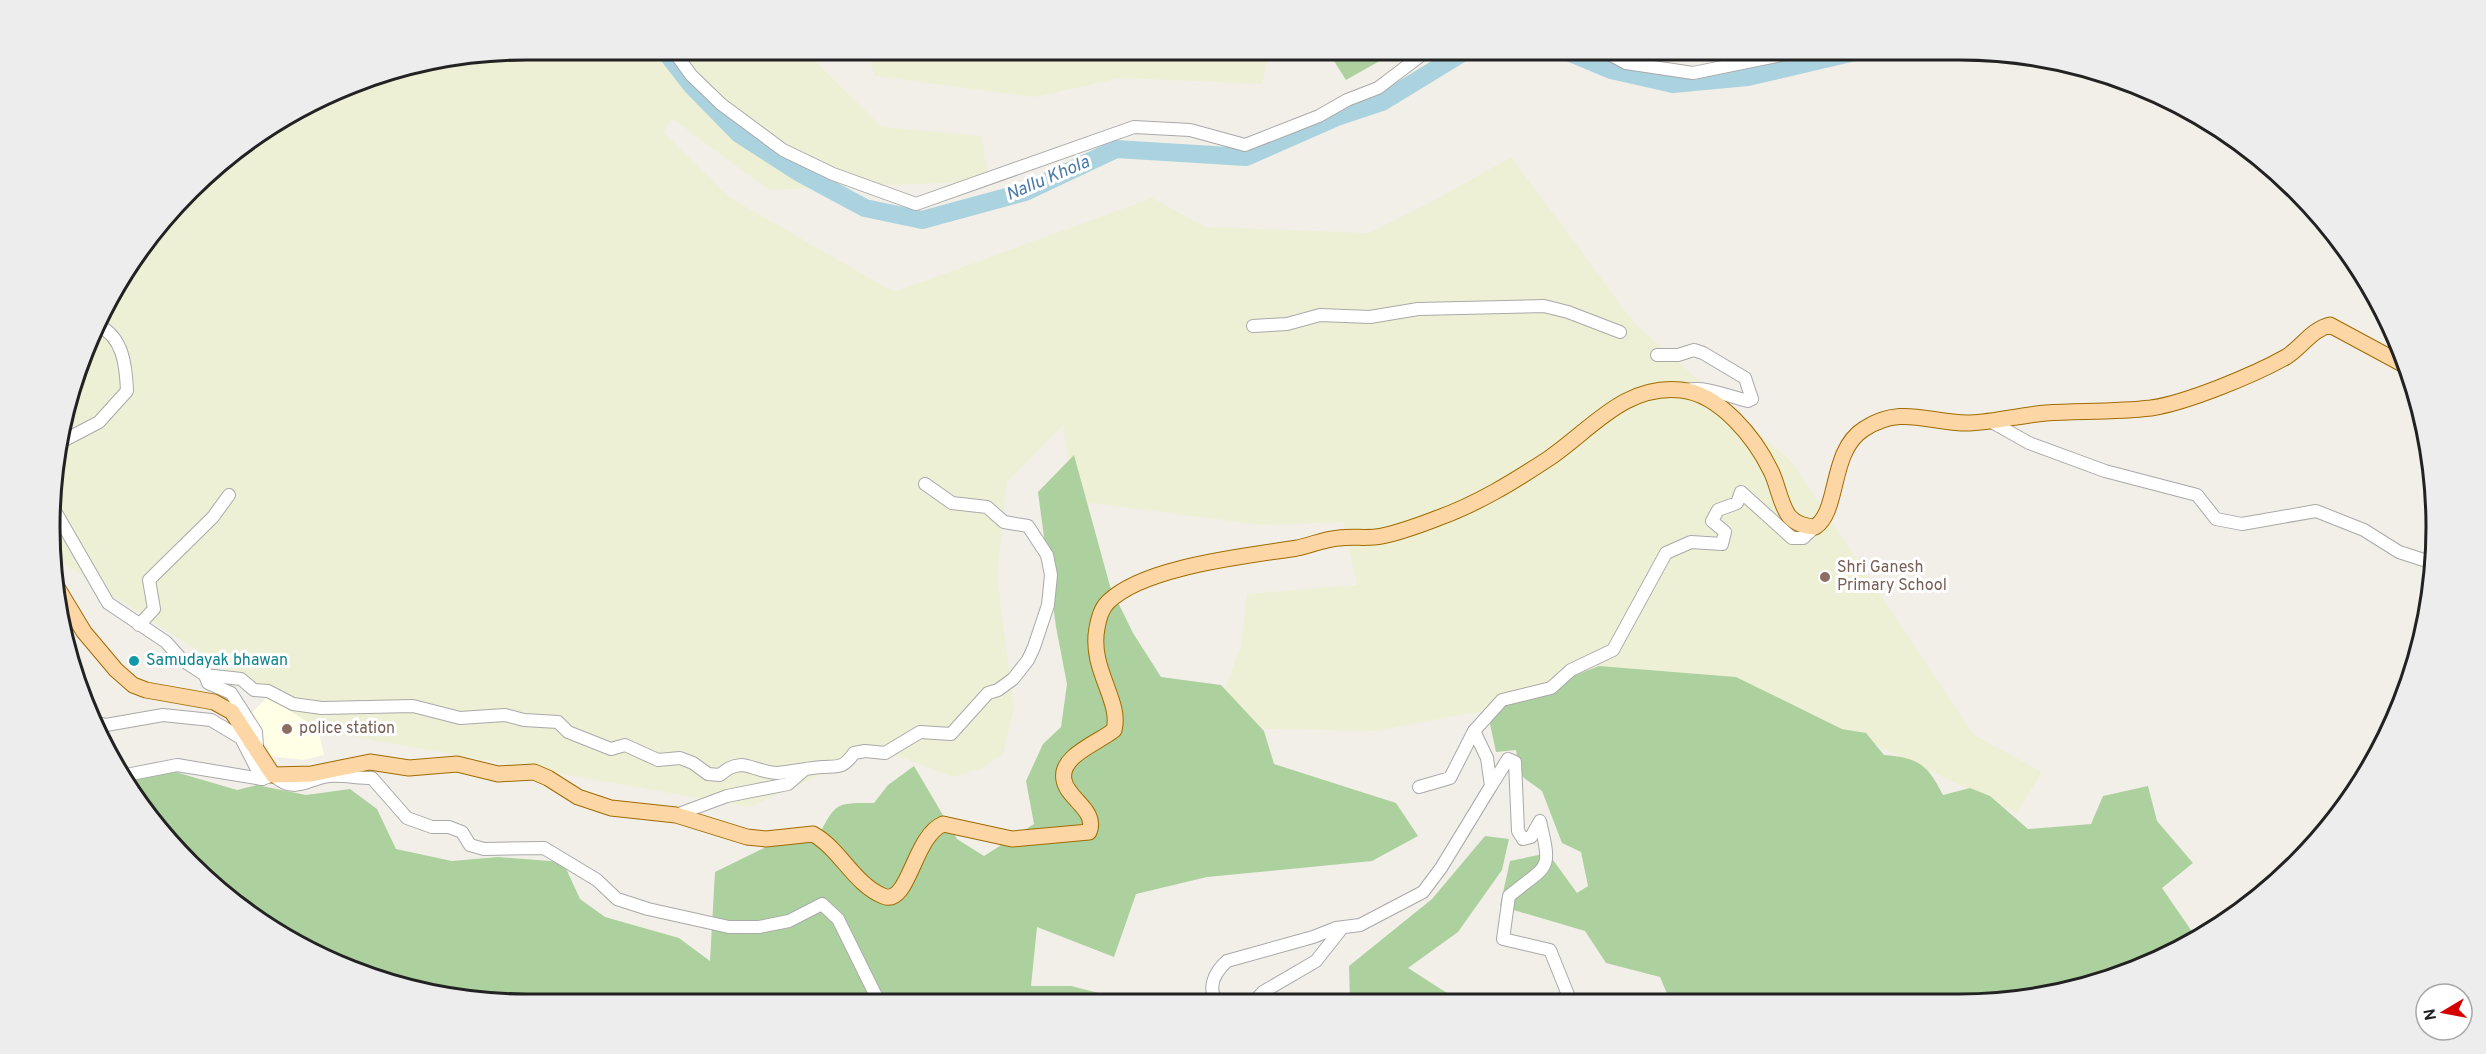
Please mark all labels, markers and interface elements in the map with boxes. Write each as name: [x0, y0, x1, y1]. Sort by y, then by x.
water label: Nallu Khola: [1003, 151, 1094, 207]
place label: Shri Ganesh Primary School: [1837, 558, 1947, 596]
marker: Shri Ganesh Primary School: [1818, 570, 1832, 584]
place label: Samudayak bhawan: [146, 651, 288, 671]
marker: Samudayak bhawan: [127, 654, 141, 668]
place label: police station: [299, 719, 395, 739]
marker: police station: [280, 722, 294, 736]
north arrow: [2414, 982, 2474, 1042]
text: N: [2420, 1007, 2442, 1022]

